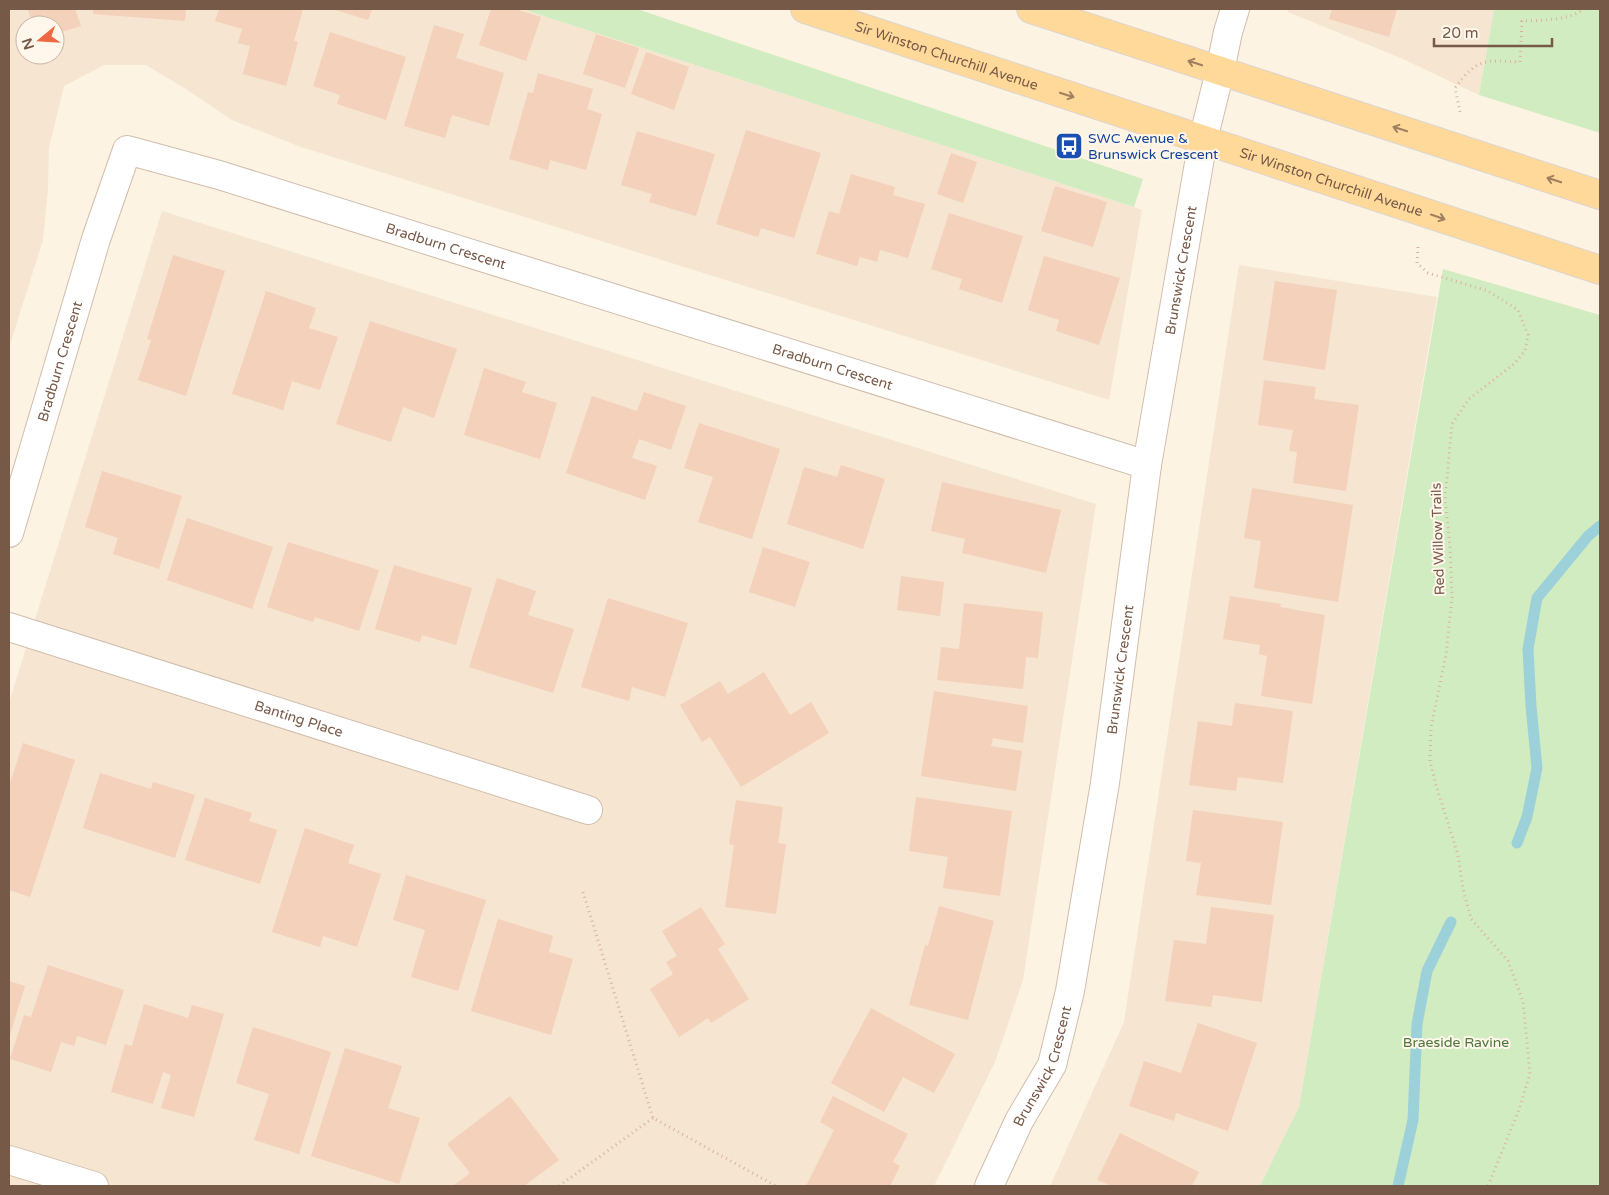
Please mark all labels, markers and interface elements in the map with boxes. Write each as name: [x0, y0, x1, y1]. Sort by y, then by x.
north arrow: [15, 15, 65, 65]
scale bar: [1434, 15, 1552, 47]
street label: Sir Winston Churchill Avenue: [853, 17, 1040, 93]
text: 20 m: [1442, 24, 1479, 42]
text: N: [18, 36, 38, 52]
one-way arrow: [1187, 57, 1203, 67]
one-way arrow: [1059, 91, 1074, 100]
one-way arrow: [1392, 124, 1408, 134]
place label: SWC Avenue & Brunswick Crescent: [1088, 130, 1219, 163]
bus stop icon: SWC Avenue & Brunswick Crescent: [1054, 131, 1084, 161]
street label: Sir Winston Churchill Avenue: [1238, 144, 1425, 220]
one-way arrow: [1547, 175, 1562, 184]
street label: Brunswick Crescent: [1161, 204, 1200, 336]
one-way arrow: [1429, 212, 1445, 222]
street label: Bradburn Crescent: [384, 219, 509, 273]
street label: Bradburn Crescent: [34, 298, 86, 424]
street label: Bradburn Crescent: [770, 340, 895, 394]
street label: Red Willow Trails: [1428, 482, 1448, 596]
street label: Brunswick Crescent: [1103, 603, 1137, 736]
street label: Banting Place: [253, 697, 345, 741]
street label: Brunswick Crescent: [1009, 1003, 1075, 1129]
park label: Braeside Ravine: [1403, 1034, 1509, 1051]

